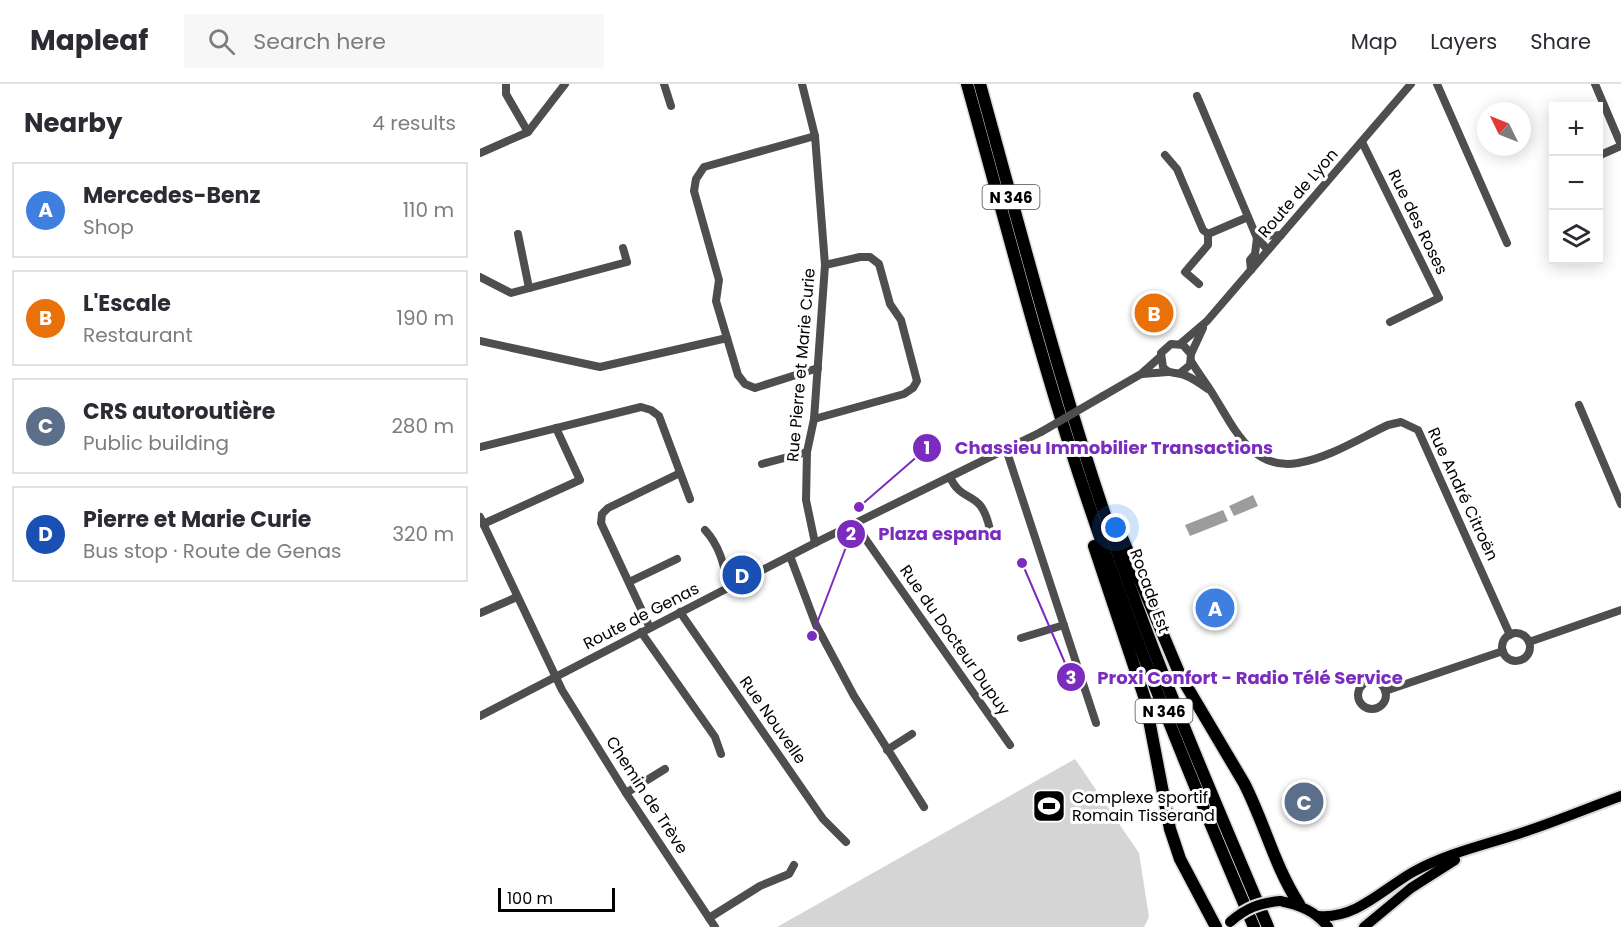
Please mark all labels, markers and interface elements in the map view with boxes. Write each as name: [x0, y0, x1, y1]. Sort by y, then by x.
search box: [184, 14, 604, 68]
text: Mapleaf: [30, 21, 148, 60]
icon: search: [205, 25, 238, 58]
text: Search here: [253, 26, 386, 57]
text: Map: [1351, 27, 1397, 56]
text: Layers: [1430, 27, 1497, 56]
text: Share: [1530, 27, 1591, 56]
north arrow: [1477, 102, 1531, 156]
map controls: [1549, 102, 1603, 264]
button: +: [1549, 102, 1603, 156]
text: Nearby: [24, 105, 122, 141]
text: 4 results: [372, 109, 456, 137]
street label: Route de Lyon: [1253, 143, 1343, 243]
button: −: [1549, 156, 1603, 210]
street label: Rue des Roses: [1383, 166, 1453, 278]
text: Mercedes-Benz: [83, 180, 260, 211]
road number: N 346: [982, 185, 1040, 209]
text: A: [38, 196, 53, 224]
text: 110 m: [403, 196, 454, 224]
button: layers: [1549, 210, 1603, 264]
text: Shop: [83, 213, 134, 241]
street label: Rue Pierre et Marie Curie: [781, 267, 821, 463]
text: L'Escale: [83, 288, 171, 319]
pin: B: [1134, 290, 1174, 336]
text: B: [39, 304, 52, 332]
text: 190 m: [397, 304, 454, 332]
text: Restaurant: [83, 321, 193, 349]
text: CRS autoroutière: [83, 396, 275, 427]
text: C: [38, 412, 53, 440]
text: 280 m: [391, 412, 454, 440]
street label: Rue André Citroën: [1422, 424, 1504, 564]
text: Public building: [83, 429, 229, 457]
callout: Chassieu Immobilier Transactions: [912, 430, 1285, 466]
text: 1: [924, 435, 930, 460]
text: Chassieu Immobilier Transactions: [955, 435, 1273, 460]
text: Pierre et Marie Curie: [83, 504, 311, 535]
your location: [1101, 513, 1130, 542]
callout: Plaza espana: [836, 516, 1014, 552]
text: D: [38, 520, 53, 548]
text: 320 m: [392, 520, 454, 548]
text: 2: [846, 521, 856, 546]
text: Plaza espana: [878, 521, 1002, 546]
text: Bus stop · Route de Genas: [83, 537, 342, 565]
street label: Rocade Est: [1124, 546, 1176, 636]
pin: D: [722, 552, 762, 598]
street label: Rue du Docteur Dupuy: [894, 560, 1016, 720]
street label: Route de Genas: [579, 577, 703, 655]
pin: A: [1196, 586, 1234, 630]
callout: Proxi Confort - Radio Télé Service: [1056, 659, 1415, 695]
text: 3: [1066, 665, 1076, 690]
text: Proxi Confort - Radio Télé Service: [1097, 665, 1403, 690]
street label: Rue Nouvelle: [734, 671, 812, 769]
road number: N 346: [1136, 699, 1192, 723]
street label: Chemin de Trève: [600, 732, 694, 858]
pin: C: [1284, 780, 1324, 824]
place label: Complexe sportif Romain Tisserand: [1072, 786, 1215, 827]
sports icon: Complexe sportif Romain Tisserand: [1031, 788, 1067, 824]
scale bar: [498, 885, 615, 912]
text: 100 m: [507, 887, 553, 910]

